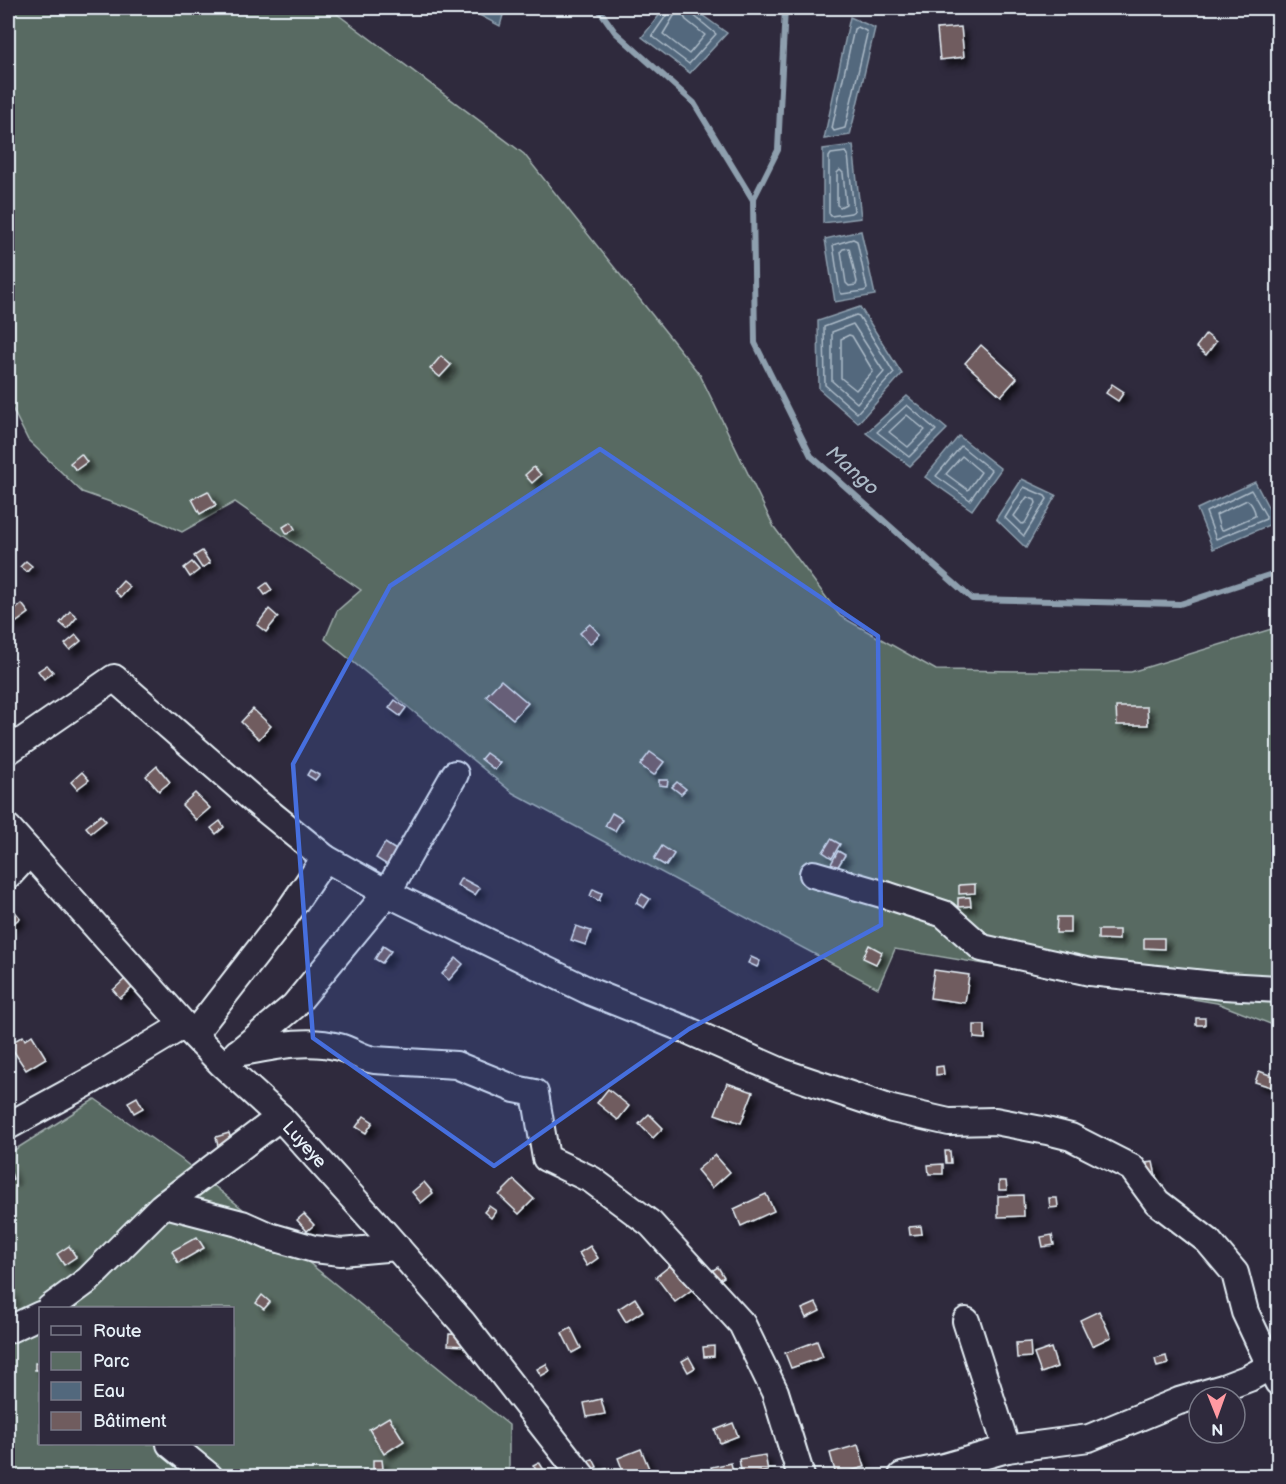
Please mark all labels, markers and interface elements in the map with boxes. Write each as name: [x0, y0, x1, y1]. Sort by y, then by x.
water label: Mango: [821, 441, 884, 501]
street label: Luyeye: [278, 1117, 331, 1173]
legend: [39, 1307, 234, 1445]
text: Route: [93, 1321, 142, 1342]
text: Parc: [93, 1351, 130, 1372]
text: Eau: [93, 1381, 125, 1402]
north arrow: [1187, 1385, 1247, 1445]
text: Bâtiment: [93, 1411, 167, 1432]
text: N: [1211, 1419, 1223, 1438]

